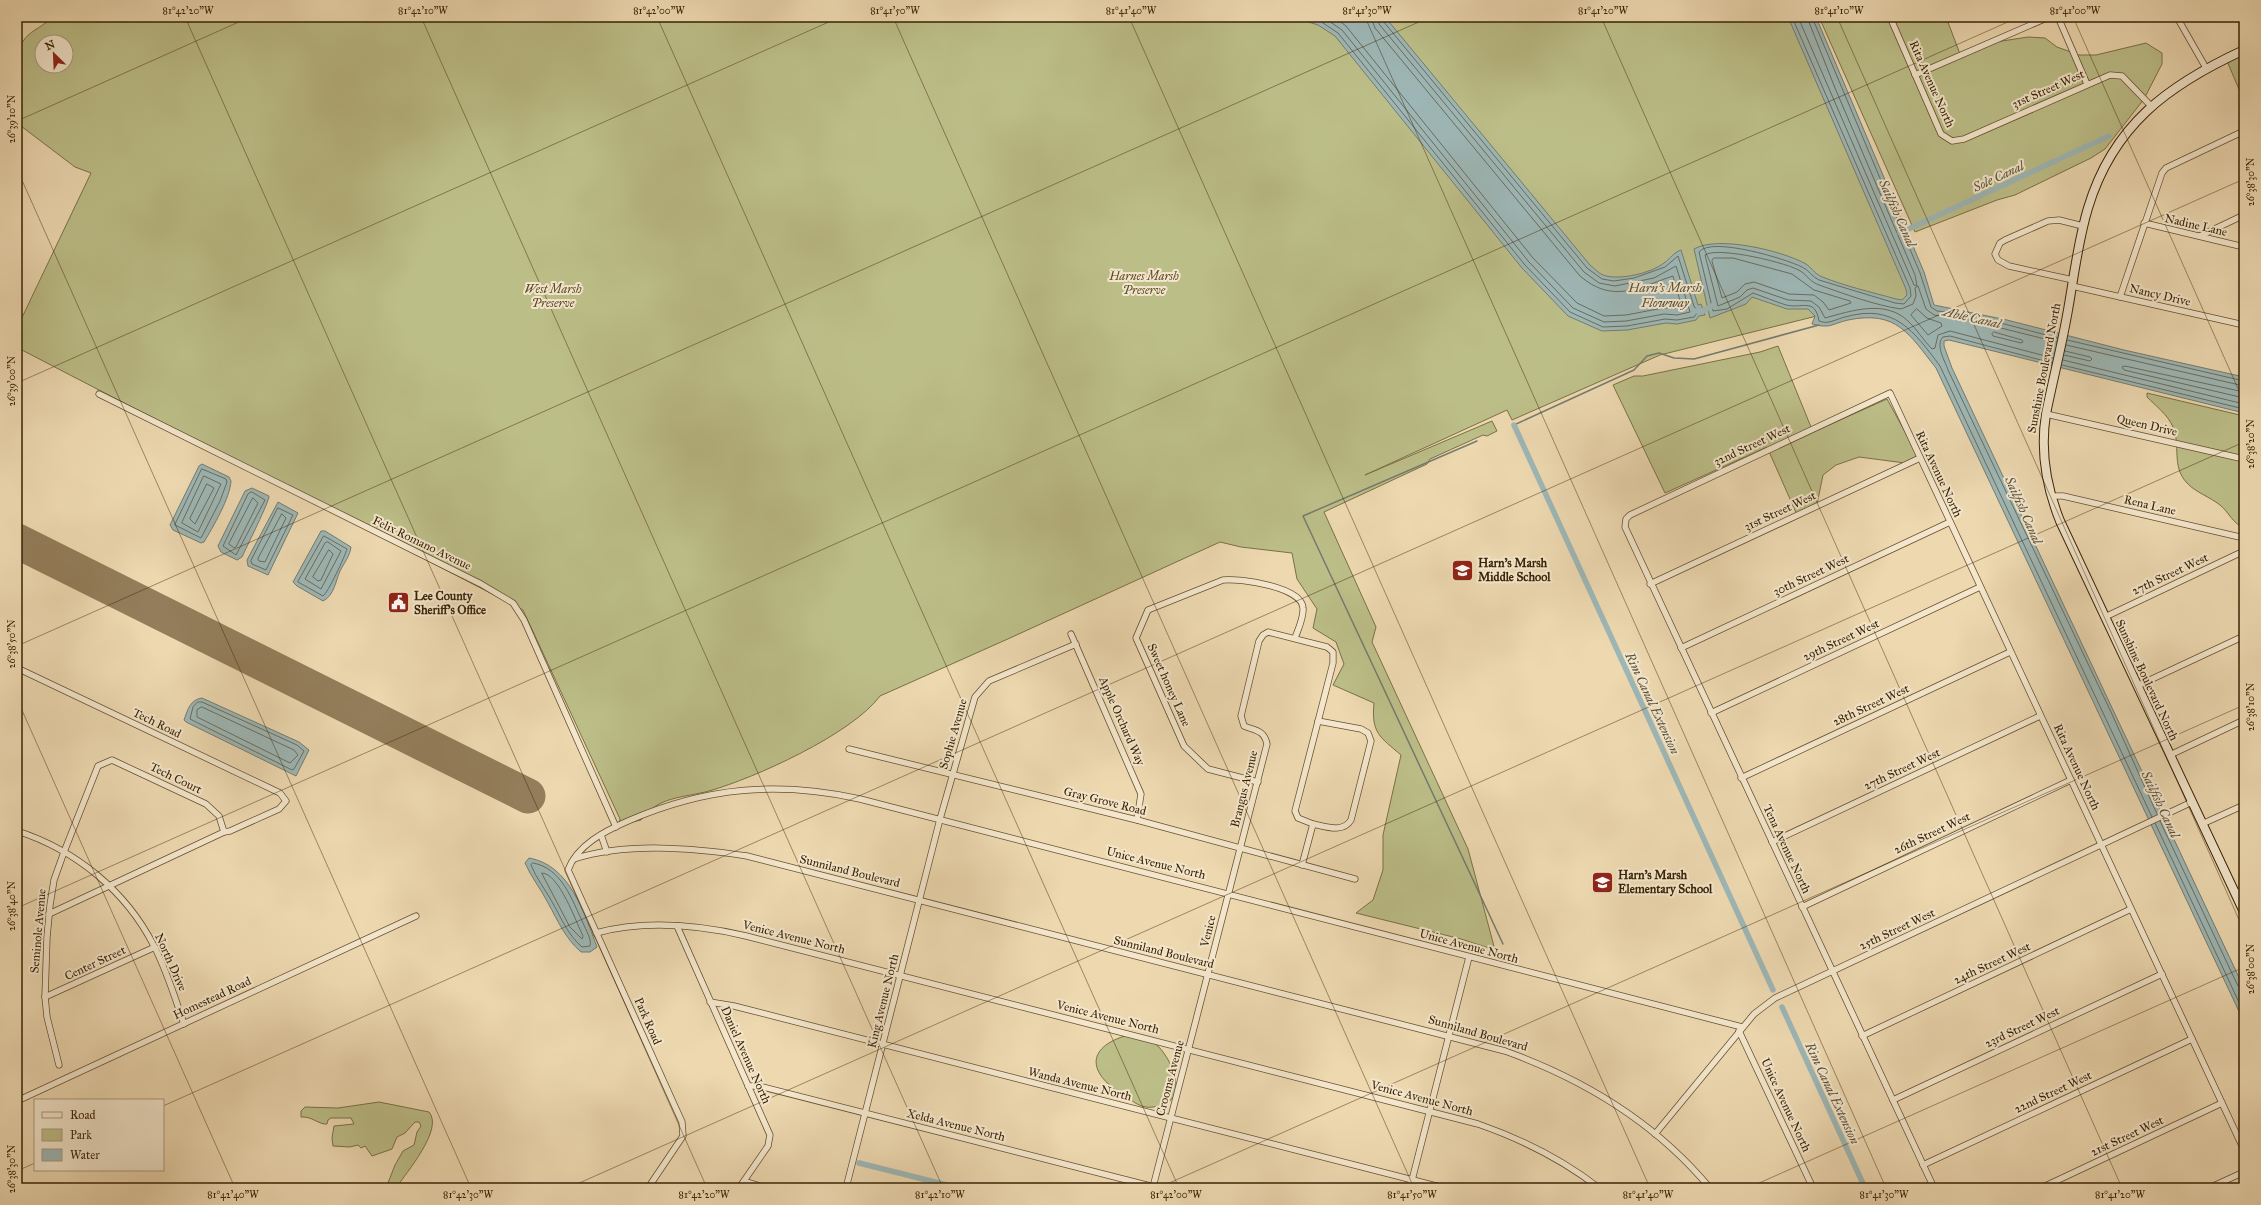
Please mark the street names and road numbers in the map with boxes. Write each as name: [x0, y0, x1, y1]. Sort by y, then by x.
street label: Rita Avenue North: [1907, 38, 1958, 130]
street label: 31st Street West: [2010, 67, 2087, 111]
street label: Nadine Lane: [2163, 211, 2229, 239]
street label: Nancy Drive: [2128, 281, 2192, 309]
street label: Sunshine Boulevard North: [2025, 301, 2064, 434]
street label: Queen Drive: [2115, 411, 2179, 439]
street label: 32nd Street West: [1712, 421, 1793, 469]
street label: Rita Avenue North: [1913, 429, 1965, 520]
street label: 31st Street West: [1742, 488, 1819, 534]
street label: Rena Lane: [2123, 492, 2177, 518]
street label: Felix Romano Avenue: [370, 513, 474, 573]
street label: 27th Street West: [2130, 550, 2211, 598]
street label: 30th Street West: [1771, 551, 1852, 599]
street label: 29th Street West: [1801, 616, 1882, 664]
street label: Sunshine Boulevard North: [2113, 617, 2181, 743]
street label: Sweet honey Lane: [1144, 641, 1194, 729]
street label: Apple Orchard Way: [1096, 674, 1148, 768]
street label: 28th Street West: [1831, 681, 1912, 729]
street label: Sophie Avenue: [936, 697, 970, 771]
street label: Tech Road: [130, 705, 184, 741]
street label: Rita Avenue North: [2051, 722, 2103, 813]
street label: 27th Street West: [1862, 745, 1943, 793]
street label: Brangus Avenue: [1228, 749, 1261, 829]
street label: Tech Court: [148, 759, 205, 797]
street label: Gray Grove Road: [1062, 784, 1148, 818]
street label: Tena Avenue North: [1760, 802, 1814, 896]
street label: 26th Street West: [1892, 809, 1973, 857]
street label: Unice Avenue North: [1105, 844, 1207, 882]
street label: Sunniland Boulevard: [798, 852, 902, 890]
street label: Seminole Avenue: [27, 888, 49, 974]
street label: 25th Street West: [1857, 905, 1938, 953]
street label: Venice: [1197, 914, 1219, 949]
street label: Venice Avenue North: [740, 917, 847, 957]
street label: Unice Avenue North: [1418, 926, 1520, 966]
street label: North Drive: [152, 931, 190, 993]
street label: Sunniland Boulevard: [1112, 933, 1216, 971]
street label: 24th Street West: [1951, 939, 2033, 987]
street label: Center Street: [62, 942, 128, 983]
street label: King Avenue North: [865, 952, 903, 1050]
street label: Homestead Road: [171, 974, 253, 1022]
street label: Park Road: [631, 995, 665, 1047]
street label: Venice Avenue North: [1054, 997, 1161, 1037]
street label: 23rd Street West: [1982, 1003, 2062, 1050]
street label: Daniel Avenue North: [718, 1004, 774, 1106]
street label: Sunniland Boulevard: [1427, 1012, 1529, 1054]
street label: Crooms Avenue: [1153, 1039, 1187, 1117]
street label: Unice Avenue North: [1758, 1056, 1814, 1154]
street label: Wanda Avenue North: [1027, 1064, 1134, 1104]
street label: 22nd Street West: [2012, 1068, 2095, 1116]
street label: Venice Avenue North: [1369, 1077, 1475, 1118]
street label: Xelda Avenue North: [905, 1106, 1007, 1144]
street label: 21st Street West: [2088, 1113, 2166, 1159]

